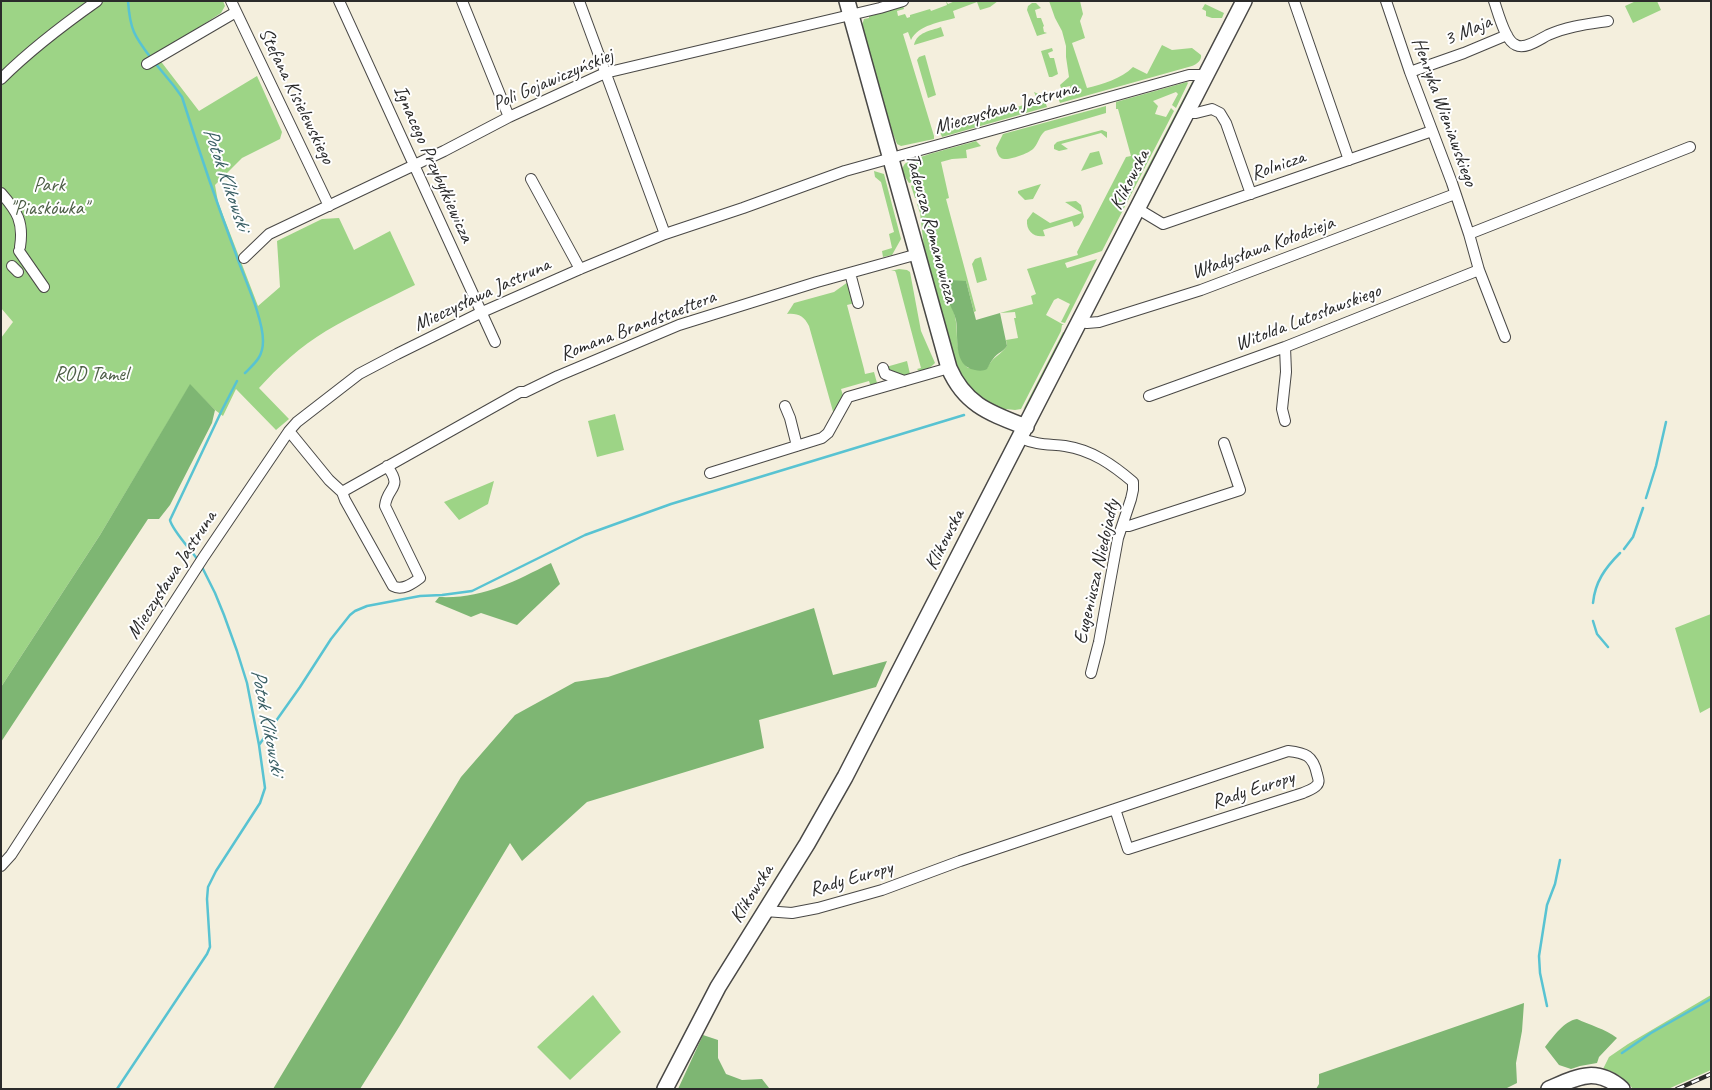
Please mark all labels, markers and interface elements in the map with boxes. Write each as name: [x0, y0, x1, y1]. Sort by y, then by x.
street label: 3 Maja: [1441, 10, 1495, 52]
street label: Stefana Kisielewskiego: [253, 24, 339, 168]
street label: Henryka Wieniawskiego: [1406, 34, 1482, 190]
street label: Poli Gojawiczyńskiej: [489, 44, 617, 116]
street label: Mieczysława Jastruna: [932, 76, 1080, 140]
street label: Ignacego Przybyłkiewicza: [388, 82, 478, 246]
water label: Potok Klikowski: [197, 125, 255, 233]
street label: Klikowska: [1105, 146, 1155, 214]
street label: Rolnicza: [1248, 146, 1308, 186]
street label: Tadeusza Romanowicza: [900, 151, 962, 305]
park label: Park "Piaskówka": [10, 174, 88, 221]
street label: Władysława Kołodzieja: [1188, 211, 1338, 285]
street label: Mieczysława Jastruna: [410, 253, 554, 337]
street label: Witolda Lutosławskiego: [1232, 279, 1384, 357]
street label: Romana Brandstaettera: [557, 285, 719, 367]
park label: ROD Tamel: [54, 363, 128, 387]
street label: Eugeniusza Niedojadły: [1069, 498, 1125, 646]
street label: Mieczysława Jastruna: [122, 506, 222, 644]
street label: Klikowska: [920, 506, 970, 574]
water label: Potok Klikowski: [244, 667, 290, 777]
street label: Rady Europy: [1209, 765, 1297, 815]
street label: Rady Europy: [807, 856, 895, 902]
street label: Klikowska: [725, 860, 779, 928]

